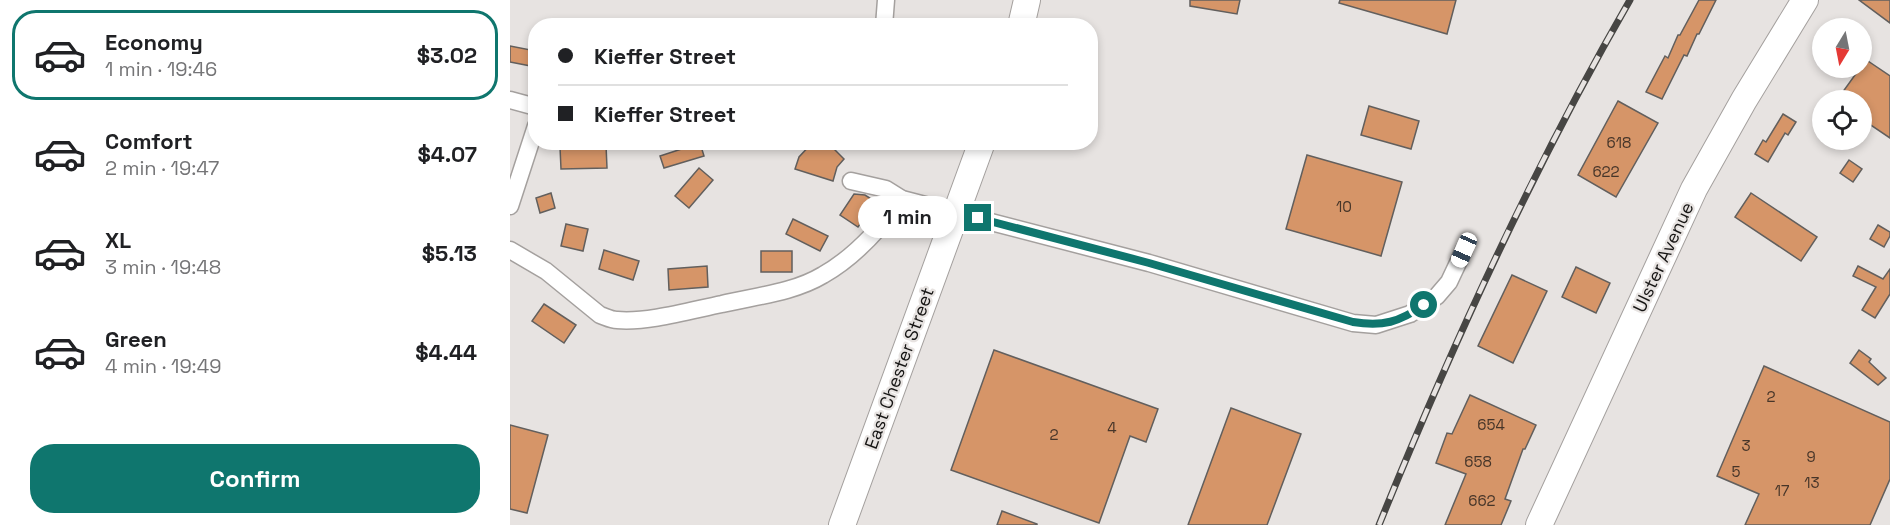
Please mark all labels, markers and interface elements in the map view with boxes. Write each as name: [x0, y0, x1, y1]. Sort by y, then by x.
north arrow: [1812, 18, 1872, 78]
map controls: [1812, 18, 1872, 150]
icon: car: [33, 28, 87, 82]
text: Economy: [105, 28, 203, 56]
text: $3.02: [417, 41, 477, 69]
text: Kieffer Street: [594, 42, 736, 70]
text: 1 min · 19:46: [105, 56, 217, 82]
button: locate: [1812, 90, 1872, 150]
text: Kieffer Street: [594, 100, 736, 128]
icon: car: [33, 127, 87, 181]
text: Comfort: [105, 127, 193, 155]
house number: 618: [1607, 133, 1631, 152]
text: $4.07: [417, 140, 477, 168]
text: 2 min · 19:47: [105, 155, 219, 181]
house number: 622: [1592, 162, 1620, 181]
callout: 1 min: [858, 197, 957, 239]
house number: 10: [1336, 197, 1352, 216]
street label: Ulster Avenue: [1627, 198, 1699, 316]
text: 1 min: [883, 204, 932, 230]
route end: [964, 204, 991, 231]
icon: car: [33, 226, 87, 280]
text: XL: [105, 226, 131, 254]
car: [1448, 230, 1480, 270]
text: $5.13: [422, 239, 477, 267]
text: 3 min · 19:48: [105, 254, 221, 280]
street label: East Chester Street: [859, 284, 939, 452]
route start: [1410, 291, 1437, 318]
icon: car: [33, 325, 87, 379]
text: Green: [105, 325, 167, 353]
text: $4.44: [415, 338, 477, 366]
text: 4 min · 19:49: [105, 353, 221, 379]
house number: 2: [1766, 387, 1776, 406]
house number: 654: [1477, 415, 1505, 434]
house number: 4: [1107, 418, 1117, 437]
house number: 2: [1049, 425, 1059, 444]
house number: 3: [1741, 436, 1751, 455]
button: Confirm: [30, 444, 480, 513]
house number: 9: [1806, 447, 1816, 466]
house number: 658: [1464, 452, 1492, 471]
house number: 5: [1732, 462, 1741, 481]
house number: 13: [1804, 473, 1820, 492]
house number: 17: [1775, 481, 1789, 500]
house number: 662: [1468, 491, 1496, 510]

